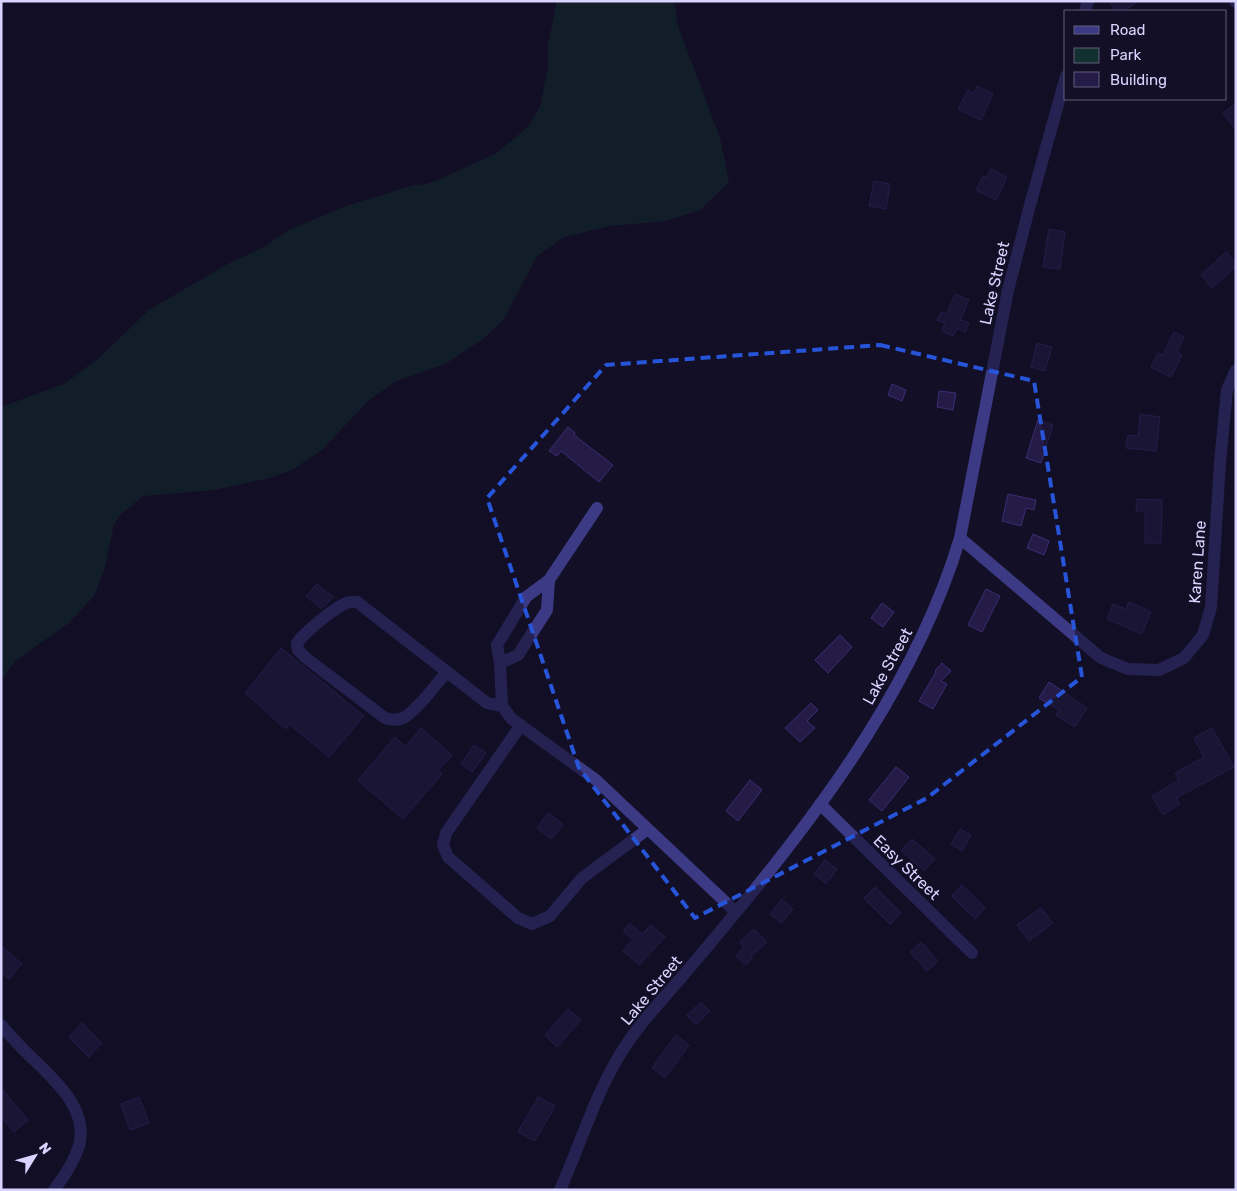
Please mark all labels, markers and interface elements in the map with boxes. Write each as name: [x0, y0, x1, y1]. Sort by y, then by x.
legend: [1064, 10, 1227, 100]
text: Road: [1110, 21, 1146, 39]
text: Park: [1110, 46, 1141, 64]
text: Building: [1110, 71, 1167, 89]
street label: Lake Street: [976, 240, 1013, 327]
street label: Karen Lane: [1185, 520, 1210, 604]
street label: Lake Street: [859, 625, 916, 708]
street label: Easy Street: [869, 831, 944, 904]
street label: Lake Street: [617, 952, 686, 1029]
north arrow: [10, 1131, 60, 1181]
text: N: [35, 1139, 55, 1158]

